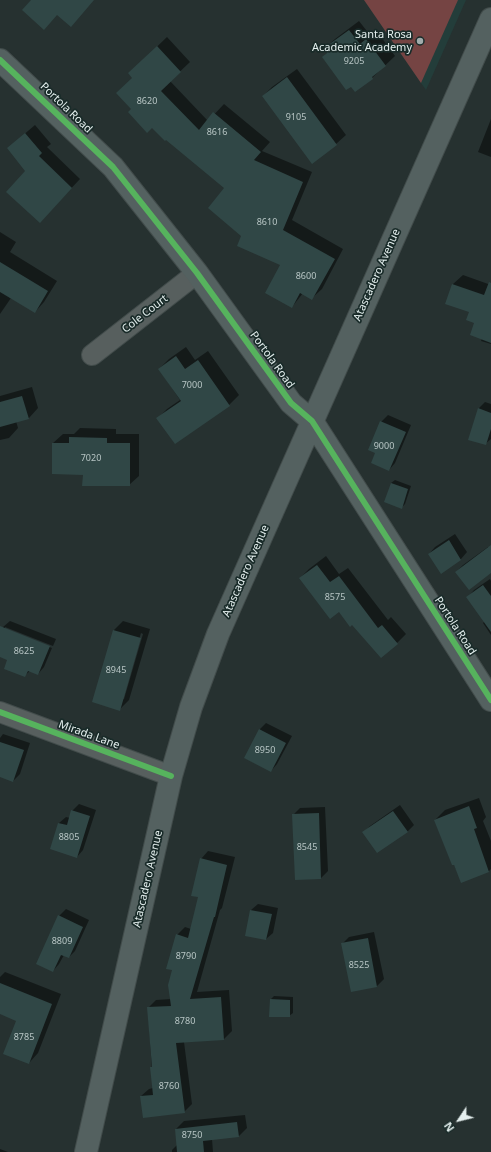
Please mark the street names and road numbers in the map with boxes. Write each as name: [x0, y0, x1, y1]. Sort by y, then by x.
street label: Portola Road: [37, 80, 95, 136]
street label: Atascadero Avenue: [351, 227, 403, 323]
street label: Cole Court: [119, 292, 171, 336]
street label: Portola Road: [247, 329, 297, 391]
street label: Atascadero Avenue: [220, 523, 272, 619]
street label: Portola Road: [431, 594, 479, 658]
street label: Mirada Lane: [57, 718, 121, 752]
street label: Atascadero Avenue: [130, 829, 166, 929]

